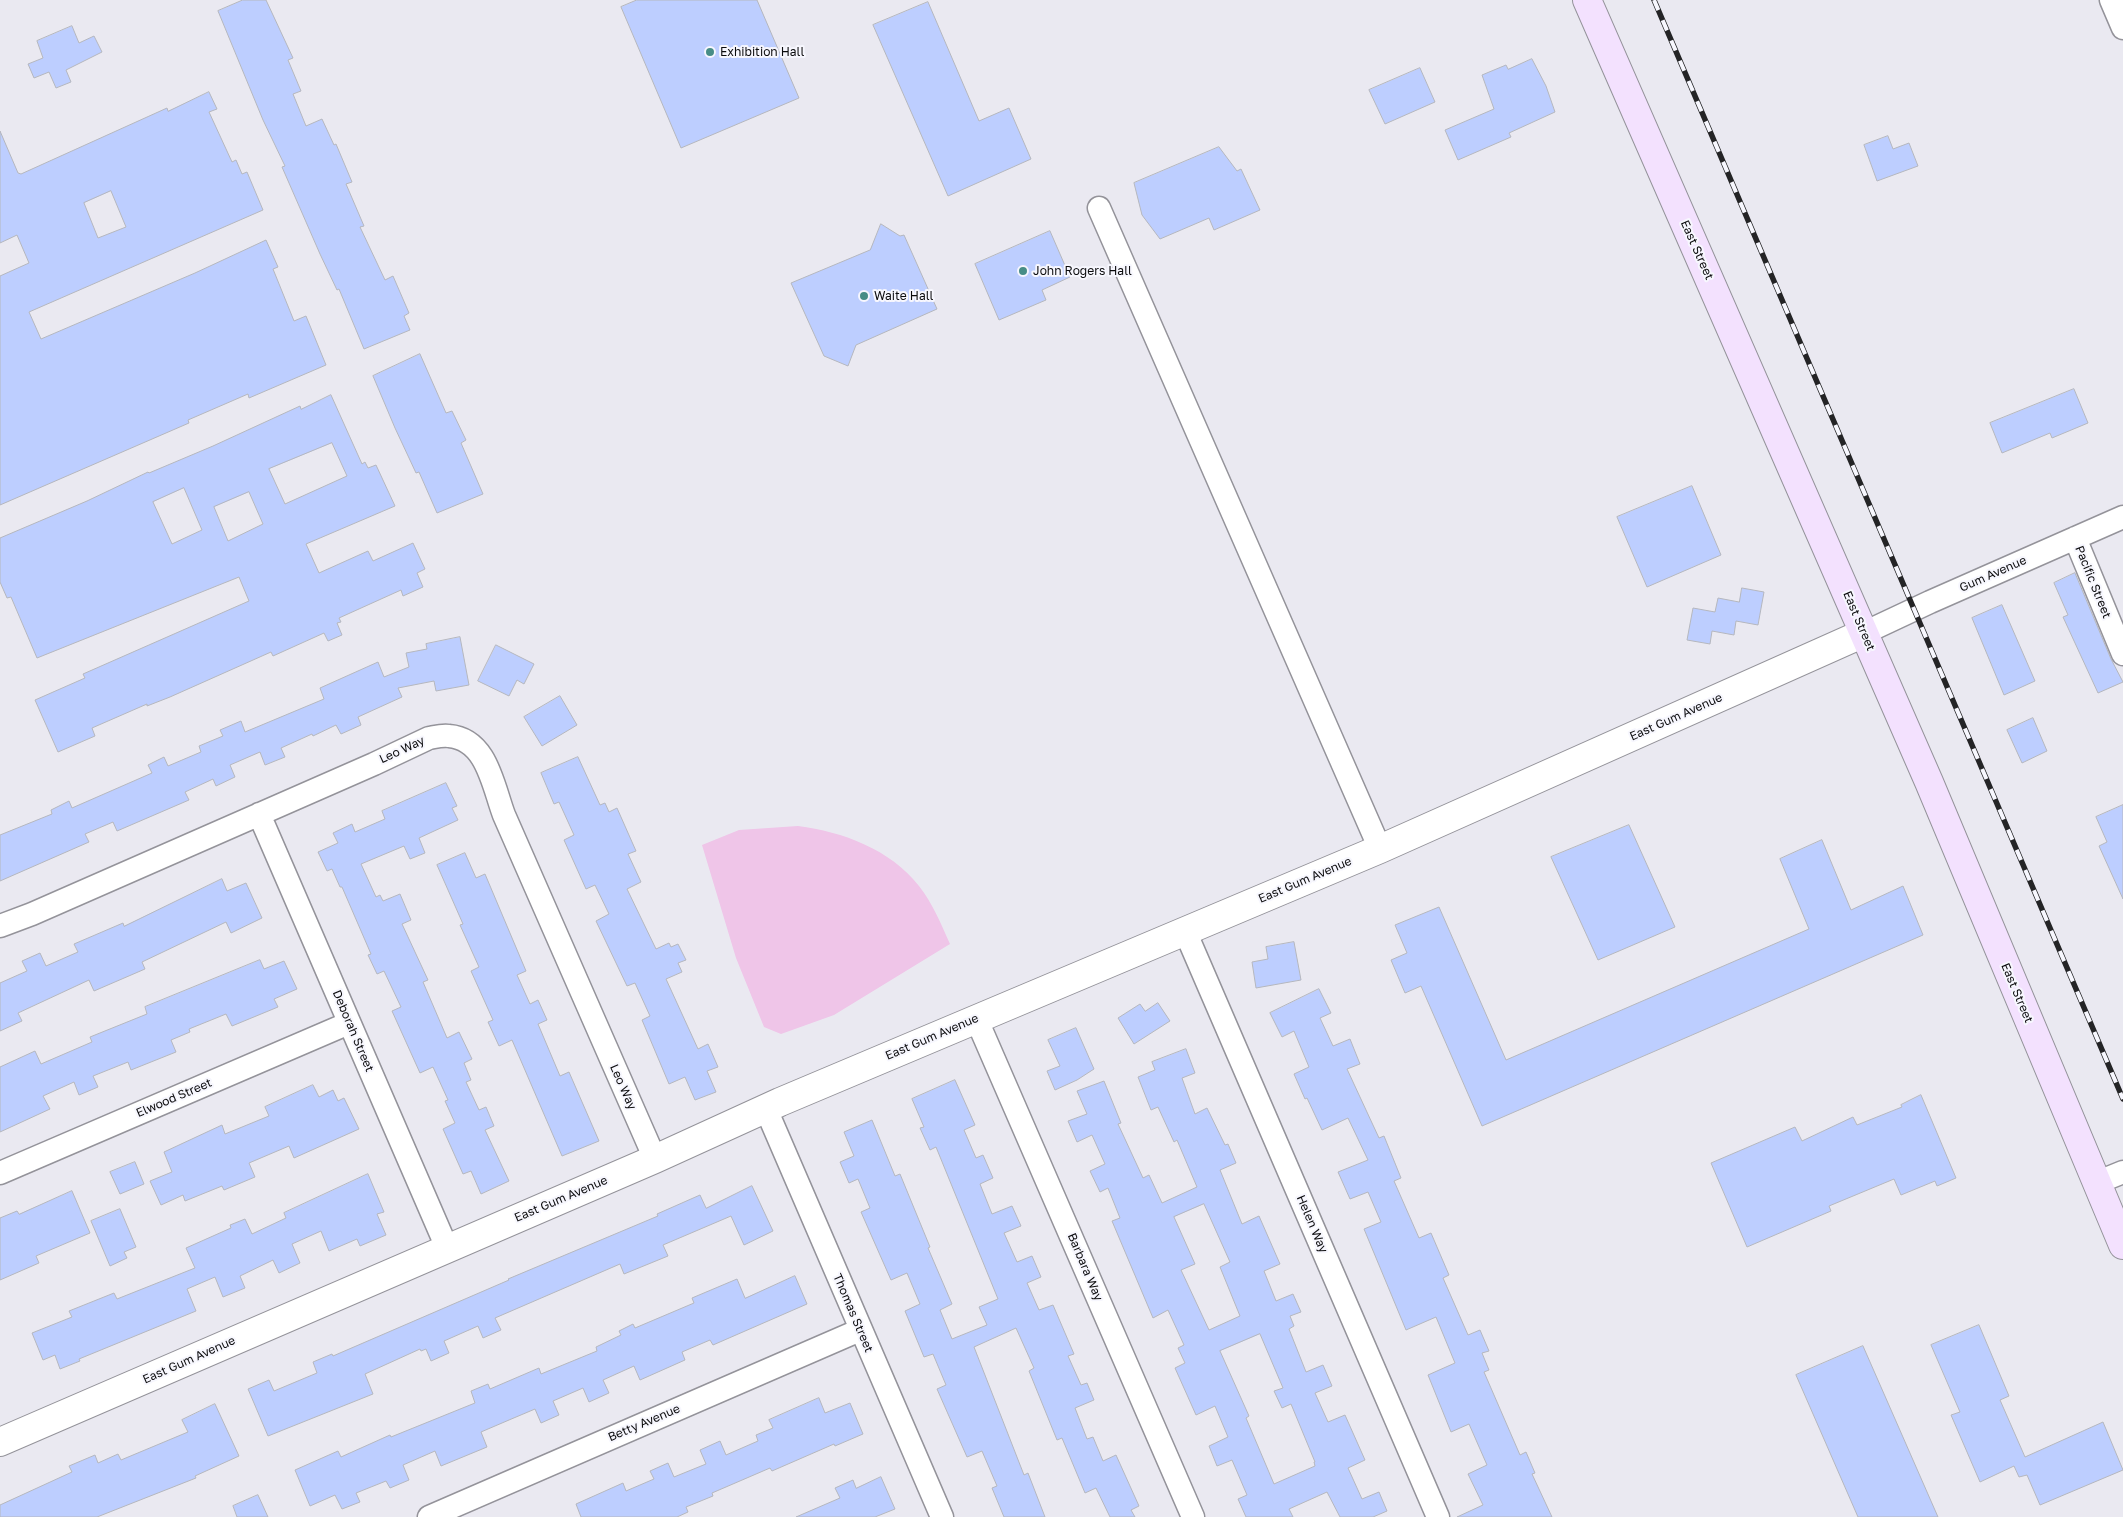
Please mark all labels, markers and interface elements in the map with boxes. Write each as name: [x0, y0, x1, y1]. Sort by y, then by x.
place label: Exhibition Hall: [720, 45, 804, 59]
marker: Exhibition Hall: [704, 46, 716, 58]
street label: East Street: [1677, 218, 1717, 282]
place label: John Rogers Hall: [1033, 264, 1132, 278]
marker: John Rogers Hall: [1017, 265, 1029, 277]
place label: Waite Hall: [874, 289, 933, 303]
marker: Waite Hall: [858, 290, 870, 302]
street label: Pacific Street: [2072, 544, 2114, 620]
street label: Gum Avenue: [1957, 553, 2029, 595]
street label: East Street: [1840, 589, 1878, 653]
street label: East Gum Avenue: [1627, 690, 1725, 744]
street label: Leo Way: [377, 733, 427, 767]
street label: East Gum Avenue: [1256, 854, 1354, 906]
street label: East Street: [1998, 961, 2036, 1025]
street label: Deborah Street: [329, 988, 377, 1074]
street label: East Gum Avenue: [883, 1011, 981, 1063]
street label: Leo Way: [607, 1062, 639, 1112]
street label: Elwood Street: [134, 1076, 214, 1120]
street label: East Gum Avenue: [512, 1173, 610, 1225]
street label: Helen Way: [1293, 1193, 1331, 1255]
street label: Barbara Way: [1064, 1231, 1106, 1303]
street label: Thomas Street: [830, 1271, 876, 1355]
street label: East Gum Avenue: [140, 1333, 238, 1387]
street label: Betty Avenue: [606, 1401, 682, 1445]

